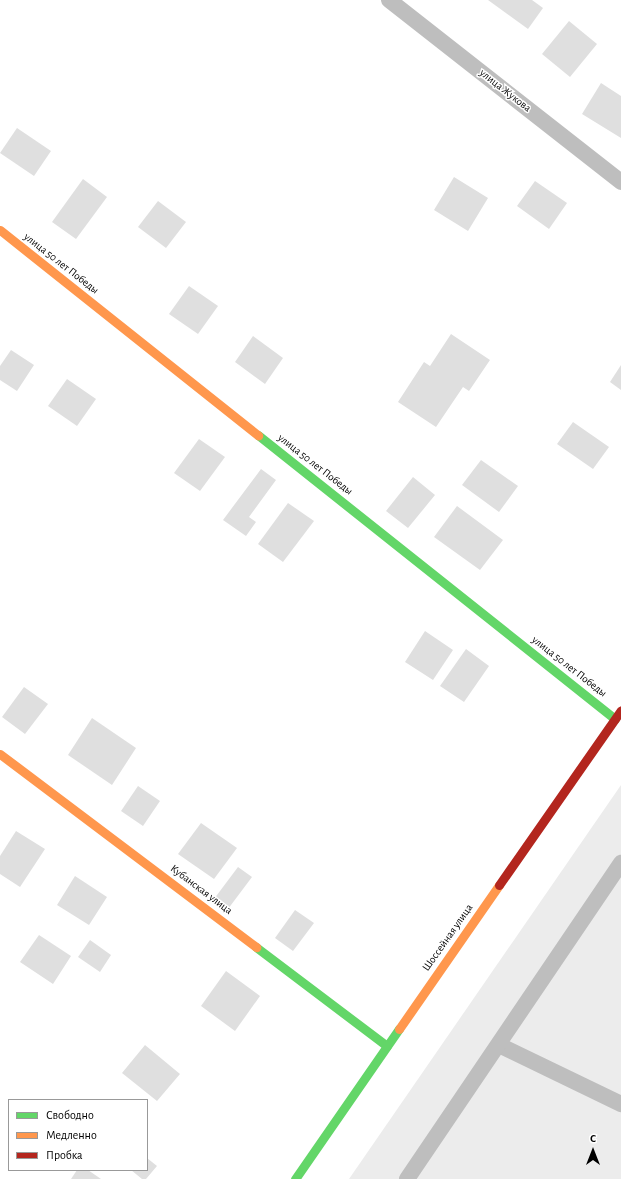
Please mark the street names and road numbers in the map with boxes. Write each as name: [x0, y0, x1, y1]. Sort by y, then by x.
street label: улица Жукова: [477, 67, 533, 115]
street label: улица 50 лет Победы: [21, 231, 101, 297]
street label: улица 50 лет Победы: [275, 432, 355, 498]
street label: улица 50 лет Победы: [529, 634, 609, 700]
street label: Кубанская улица: [167, 862, 235, 918]
street label: Шоссейная улица: [420, 902, 476, 974]

